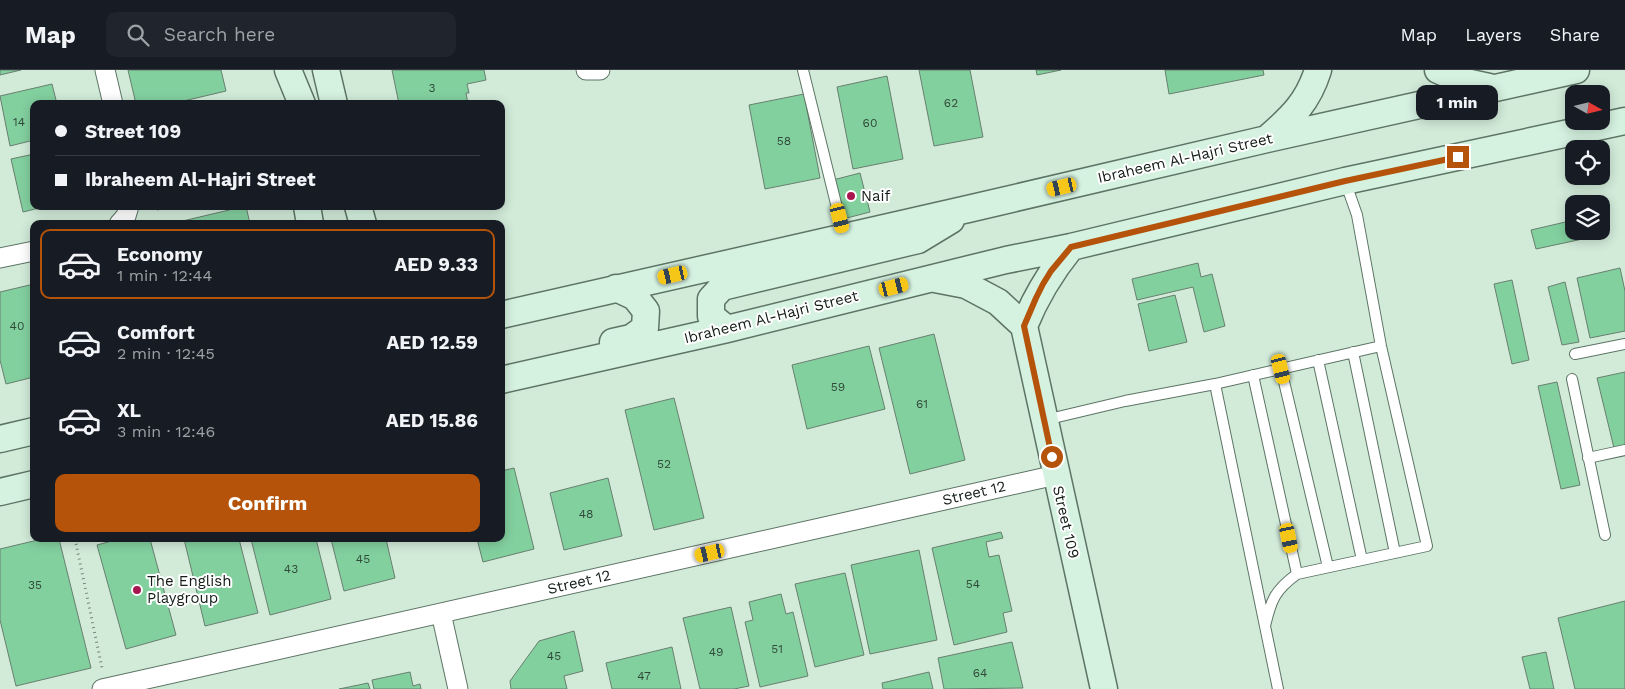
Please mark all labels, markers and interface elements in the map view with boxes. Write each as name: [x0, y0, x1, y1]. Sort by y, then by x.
search box: [106, 12, 456, 57]
text: Map: [25, 21, 76, 49]
icon: search: [124, 21, 152, 49]
text: Search here: [164, 23, 275, 46]
text: Map: [1400, 24, 1437, 45]
text: Layers: [1465, 24, 1522, 45]
text: Share: [1550, 24, 1600, 45]
house number: 3: [429, 81, 436, 95]
callout: 1 min: [1417, 84, 1499, 119]
north arrow: [1565, 85, 1610, 130]
map controls: [1565, 85, 1610, 240]
text: 1 min: [1436, 93, 1478, 112]
house number: 62: [944, 96, 958, 110]
house number: 14: [13, 115, 25, 129]
house number: 60: [863, 116, 877, 130]
text: Street 109: [85, 120, 181, 143]
street label: Ibraheem Al-Hajri Street: [1096, 129, 1275, 187]
house number: 58: [777, 134, 791, 148]
button: locate: [1565, 140, 1610, 185]
route end: [1447, 146, 1469, 168]
text: Ibraheem Al-Hajri Street: [85, 168, 316, 191]
car: [1045, 176, 1078, 198]
place label: Naif: [861, 187, 890, 205]
marker: Naif: [845, 190, 857, 202]
button: layers: [1565, 195, 1610, 240]
car: [829, 202, 850, 234]
icon: car: [57, 242, 102, 287]
text: Economy: [117, 243, 202, 266]
text: AED 9.33: [394, 253, 478, 276]
car: [656, 264, 689, 286]
text: 1 min · 12:44: [117, 266, 212, 285]
car: [877, 276, 910, 298]
street label: Ibraheem Al-Hajri Street: [682, 286, 861, 347]
house number: 40: [10, 319, 24, 333]
icon: car: [57, 320, 102, 365]
text: Comfort: [117, 321, 195, 344]
text: AED 12.59: [386, 331, 478, 354]
text: 2 min · 12:45: [117, 344, 215, 363]
car: [1270, 353, 1291, 385]
house number: 59: [831, 380, 845, 394]
house number: 61: [916, 397, 928, 411]
icon: car: [57, 398, 102, 443]
text: XL: [117, 399, 141, 422]
text: AED 15.86: [386, 409, 478, 432]
text: 3 min · 12:46: [117, 422, 215, 441]
route start: [1041, 446, 1063, 468]
house number: 52: [657, 457, 671, 471]
button: Confirm: [55, 474, 480, 532]
street label: Street 12: [941, 477, 1007, 509]
street label: Street 109: [1049, 484, 1083, 560]
house number: 48: [579, 507, 593, 521]
car: [1278, 522, 1299, 554]
car: [693, 542, 726, 564]
house number: 45: [356, 552, 370, 566]
house number: 43: [284, 562, 298, 576]
street label: Street 12: [546, 566, 612, 598]
place label: The English Playgroup: [147, 572, 231, 607]
house number: 54: [966, 577, 980, 591]
house number: 35: [28, 578, 42, 592]
marker: The English Playgroup: [131, 584, 143, 596]
house number: 51: [771, 642, 783, 656]
house number: 49: [709, 645, 723, 659]
house number: 45: [547, 649, 561, 663]
house number: 64: [973, 666, 987, 680]
house number: 47: [637, 669, 651, 683]

